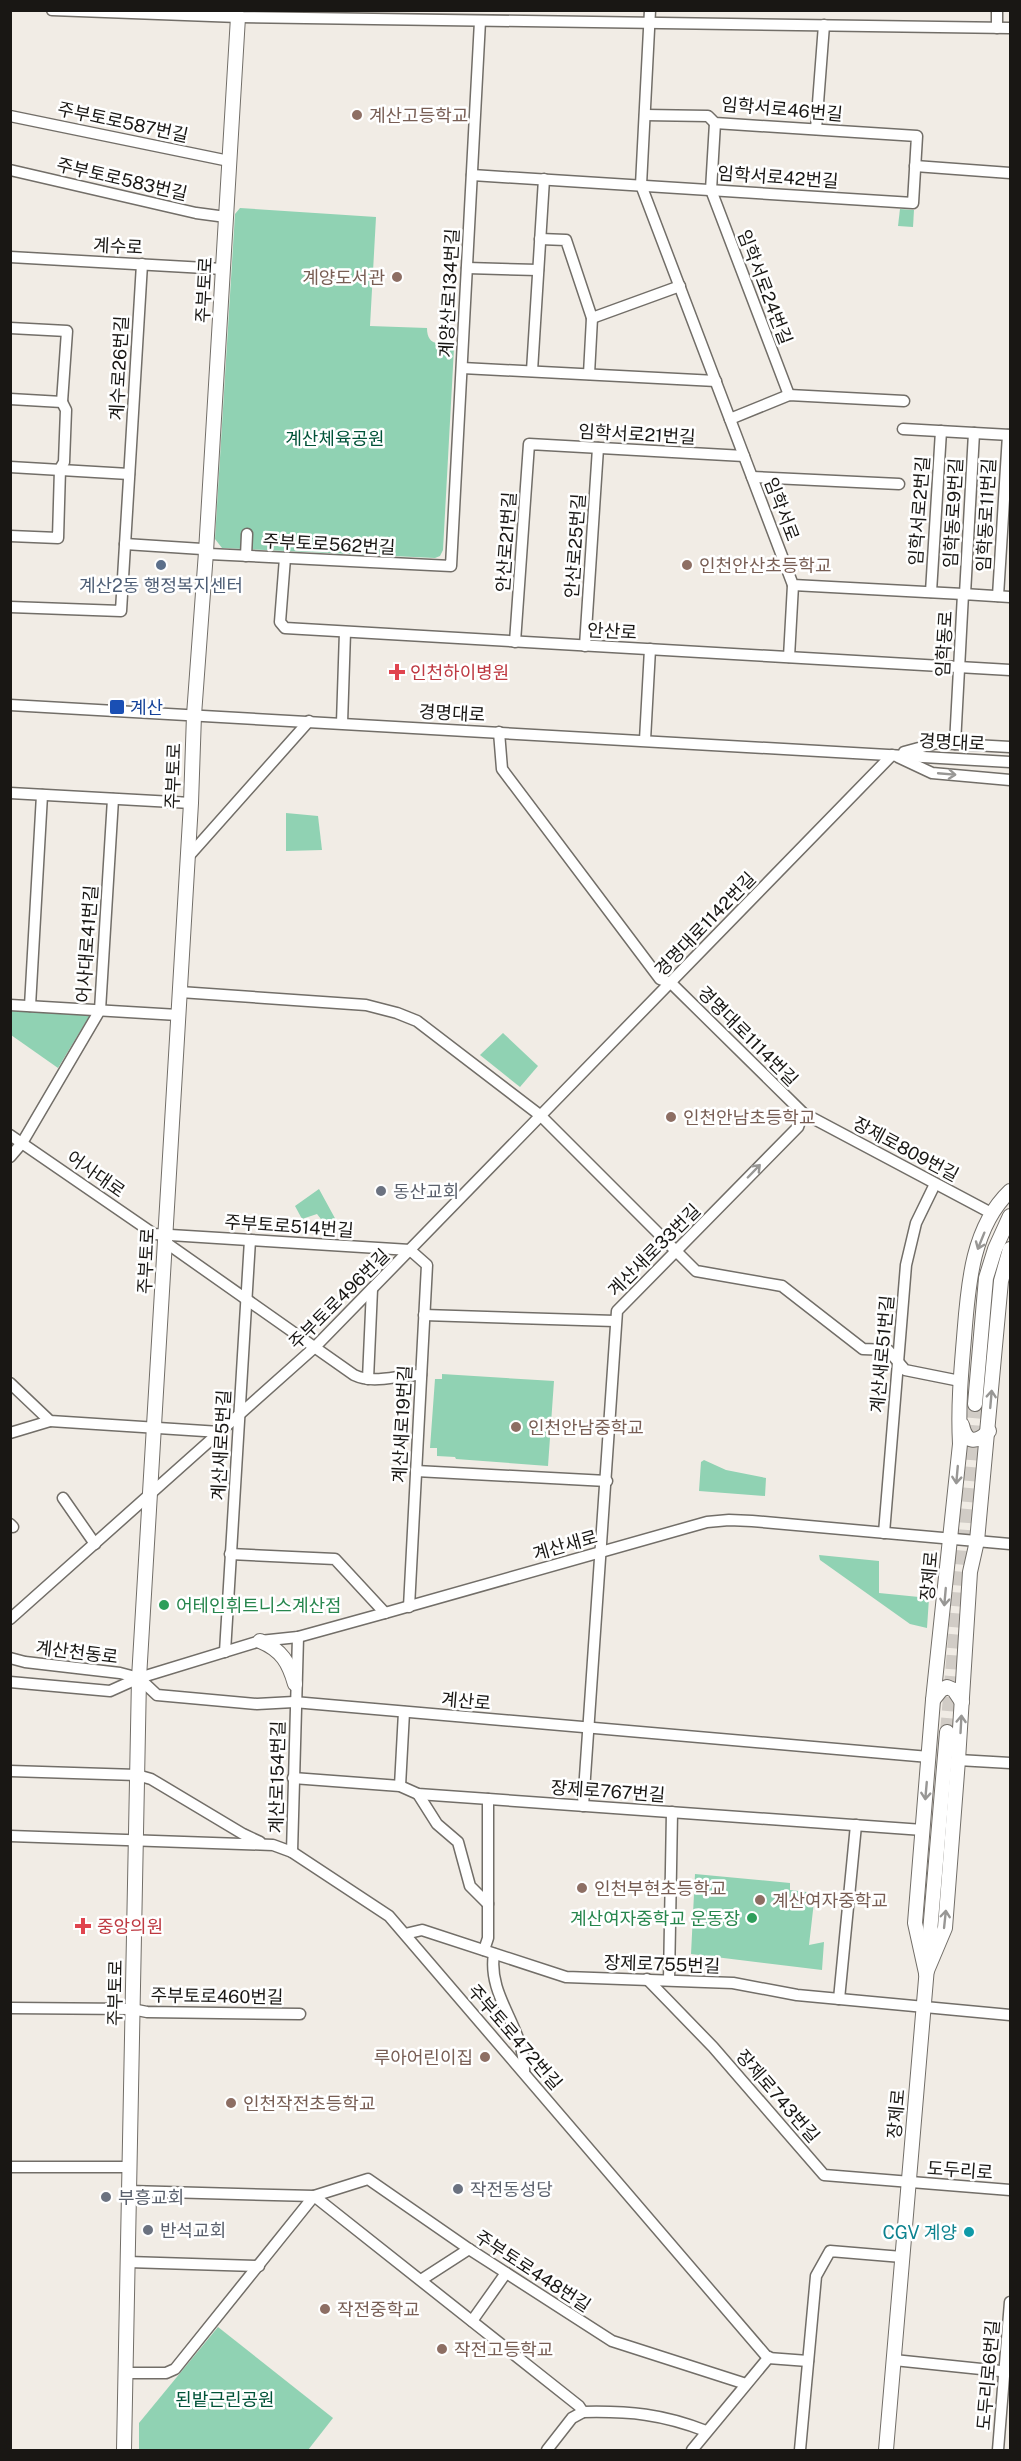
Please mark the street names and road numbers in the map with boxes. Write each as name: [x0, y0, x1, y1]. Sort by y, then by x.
street label: 임학서로46번길: [720, 93, 844, 125]
street label: 주부토로587번길: [56, 98, 190, 146]
street label: 주부토로583번길: [54, 154, 190, 204]
street label: 임학서로42번길: [717, 162, 839, 192]
street label: 임학서로24번길: [733, 227, 797, 347]
street label: 계양산로134번길: [435, 228, 463, 358]
street label: 계수로: [93, 234, 143, 258]
street label: 주부토로: [192, 256, 216, 324]
street label: 계수로26번길: [106, 315, 132, 421]
street label: 임학서로21번길: [578, 420, 696, 448]
street label: 임학서로2번길: [905, 455, 933, 567]
street label: 임학동로9번길: [940, 457, 966, 569]
street label: 임학동로11번길: [973, 458, 999, 572]
street label: 임학서로: [760, 474, 804, 544]
street label: 안산로21번길: [492, 491, 520, 593]
street label: 안산로25번길: [561, 493, 589, 599]
street label: 주부토로562번길: [262, 530, 396, 558]
street label: 임학동로: [932, 610, 956, 678]
street label: 안산로: [587, 619, 637, 643]
street label: 경명대로: [418, 701, 486, 725]
street label: 경명대로: [918, 730, 986, 754]
street label: 주부토로: [161, 743, 185, 809]
street label: 경명대로1142번길: [650, 868, 760, 980]
street label: 어사대로41번길: [72, 884, 102, 1004]
street label: 경명대로1114번길: [694, 982, 802, 1090]
street label: 장제로809번길: [850, 1112, 962, 1186]
street label: 어사대로: [63, 1146, 129, 1202]
street label: 계산새로33번길: [603, 1199, 705, 1301]
street label: 주부토로514번길: [224, 1211, 354, 1241]
street label: 주부토로: [134, 1227, 158, 1295]
street label: 주부토로496번길: [285, 1245, 393, 1353]
street label: 계산새로51번길: [866, 1294, 898, 1414]
street label: 계산새로19번길: [388, 1365, 416, 1483]
street label: 계산새로5번길: [208, 1389, 234, 1501]
street label: 계산새로: [530, 1526, 600, 1564]
street label: 장제로: [916, 1550, 942, 1602]
street label: 계산천동로: [35, 1637, 119, 1667]
street label: 계산로: [440, 1688, 492, 1714]
street label: 계산로154번길: [266, 1720, 288, 1834]
street label: 장제로767번길: [550, 1777, 666, 1805]
street label: 장제로755번길: [603, 1951, 721, 1977]
street label: 주부토로: [104, 1960, 126, 2026]
street label: 주부토로472번길: [464, 1980, 566, 2094]
street label: 주부토로460번길: [150, 1984, 284, 2008]
street label: 장제로743번길: [732, 2045, 824, 2147]
street label: 장제로: [883, 2088, 909, 2140]
street label: 도두리로: [926, 2157, 994, 2183]
street label: 주부토로448번길: [471, 2226, 595, 2316]
street label: 도두리로6번길: [973, 2319, 1003, 2431]

